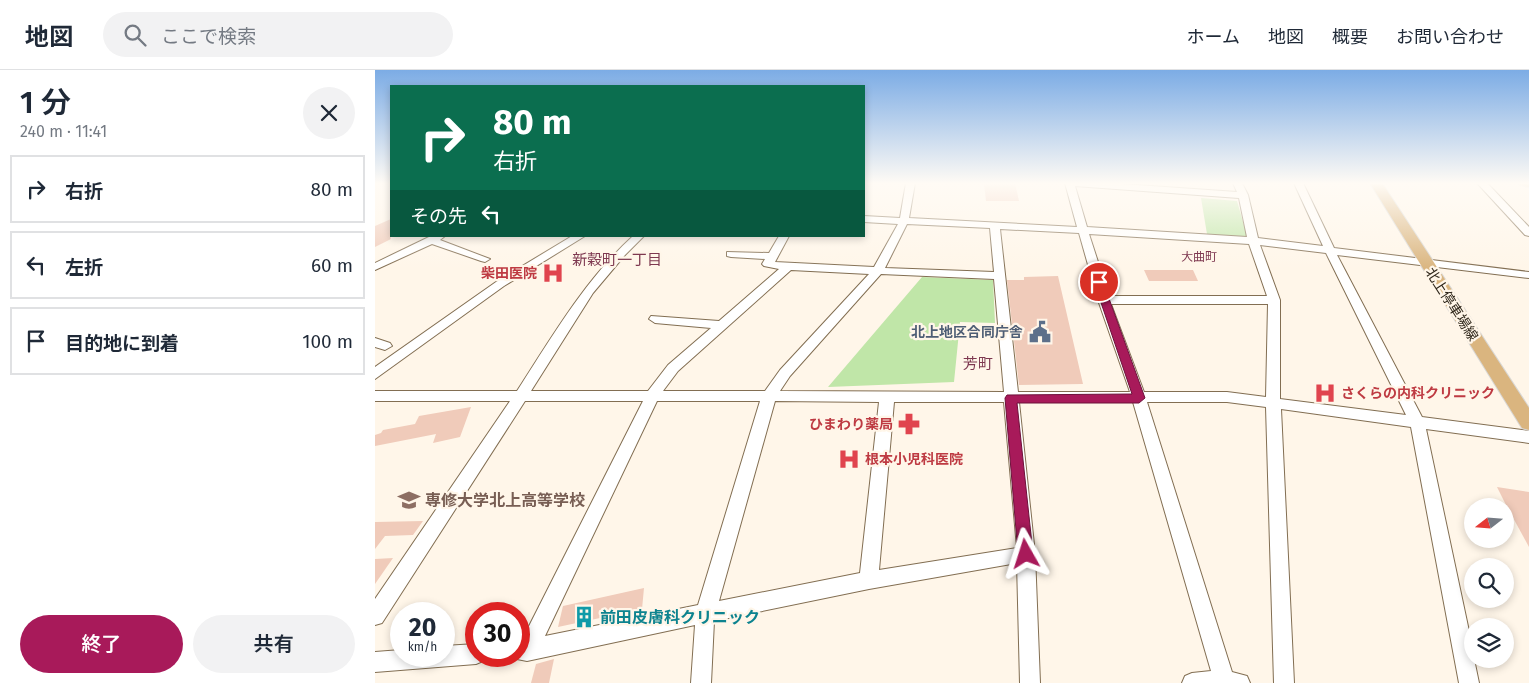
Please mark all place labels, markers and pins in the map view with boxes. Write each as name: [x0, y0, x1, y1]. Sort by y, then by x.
hospital icon: 柴田医院: [540, 260, 566, 286]
pin: [1078, 261, 1120, 303]
place label: 柴田医院: [481, 265, 537, 282]
public building icon: 北上地区合同庁舎: [1027, 319, 1053, 345]
place label: 北上地区合同庁舎: [911, 324, 1023, 341]
hospital icon: さくらの内科クリニック: [1312, 380, 1338, 406]
place label: さくらの内科クリニック: [1341, 385, 1495, 402]
pharmacy icon: ひまわり薬局: [896, 411, 922, 437]
place label: ひまわり薬局: [809, 416, 893, 433]
hospital icon: 根本小児科医院: [836, 446, 862, 472]
place label: 根本小児科医院: [865, 451, 963, 468]
school or university icon: 専修大学北上高等学校: [396, 487, 422, 513]
place label: 専修大学北上高等学校: [425, 491, 585, 510]
building icon: 前田皮膚科クリニック: [571, 604, 597, 630]
place label: 前田皮膚科クリニック: [600, 608, 760, 627]

